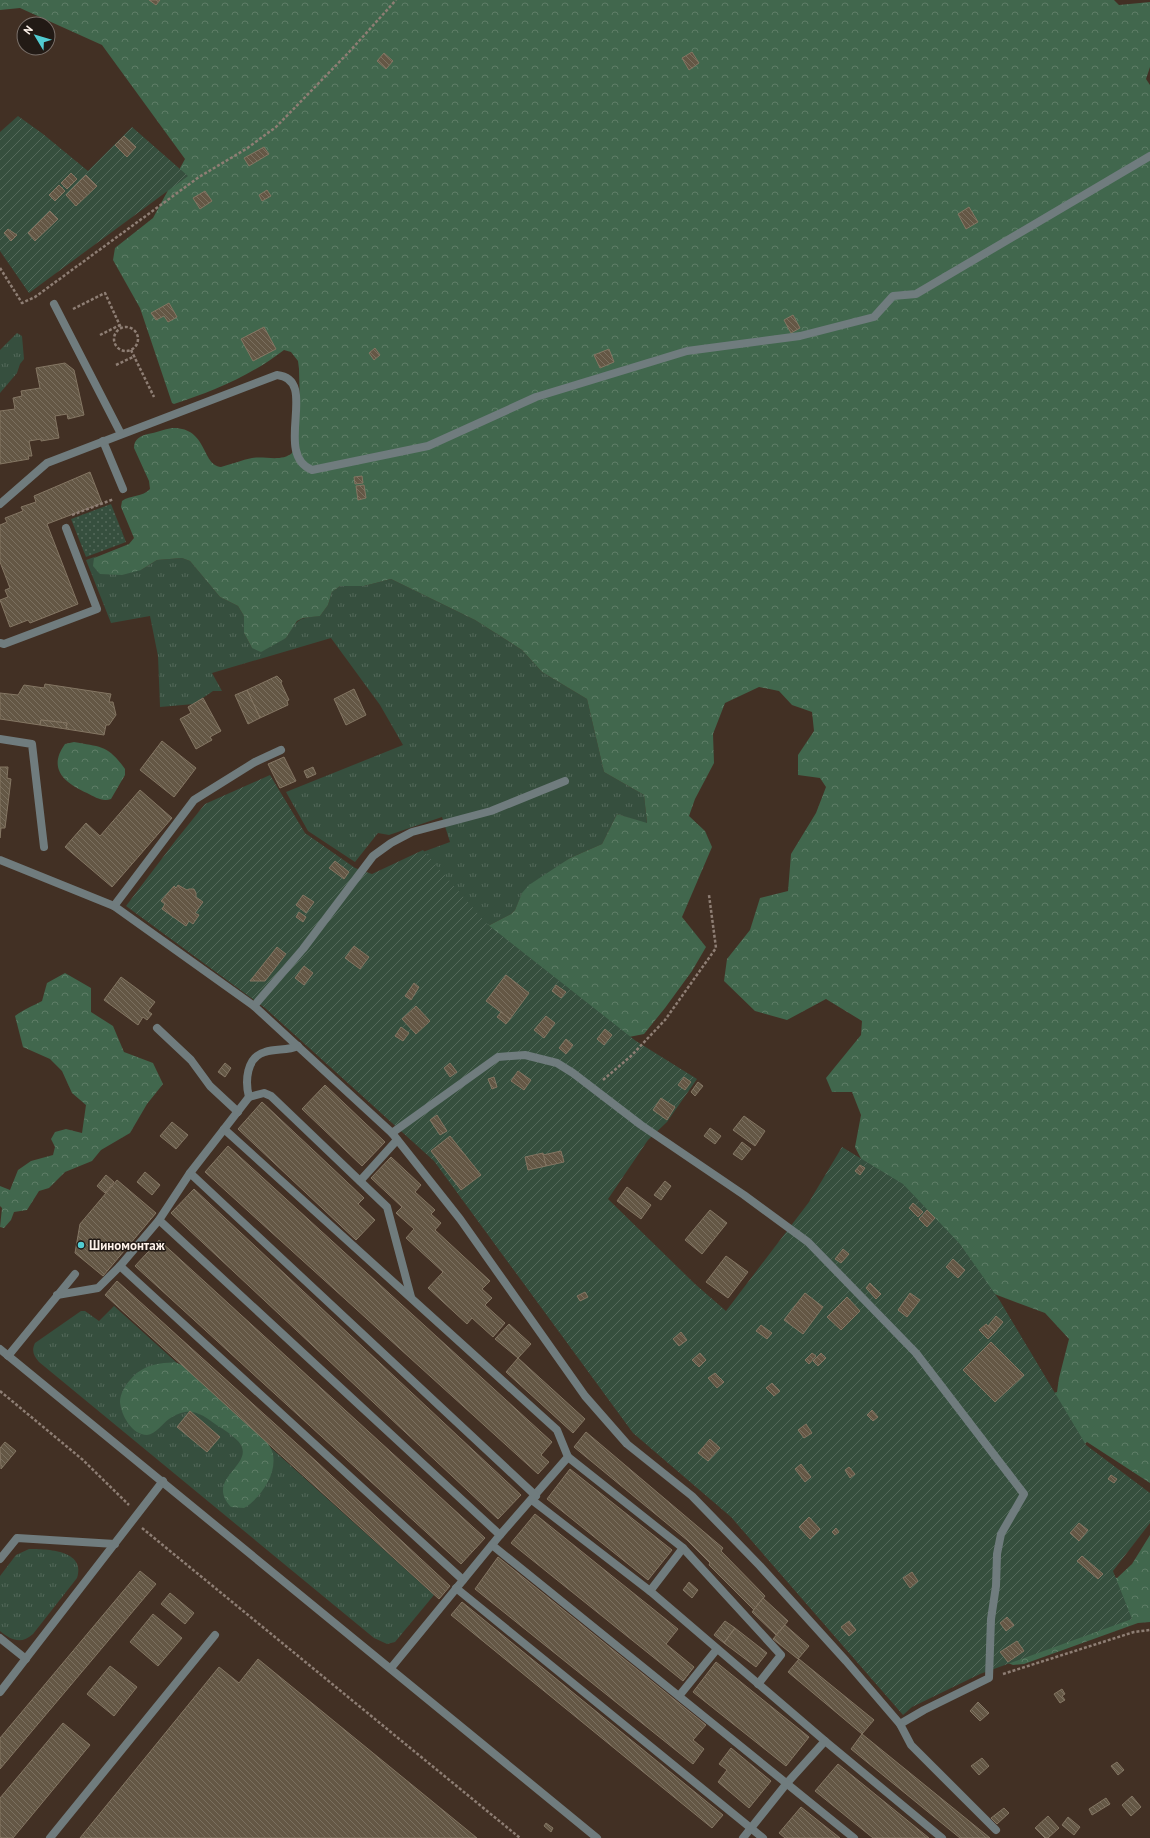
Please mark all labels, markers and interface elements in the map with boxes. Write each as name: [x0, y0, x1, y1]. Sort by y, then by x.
north arrow: [16, 16, 56, 56]
text: N: [20, 23, 36, 37]
place label: Шиномонтаж: [89, 1237, 166, 1254]
marker: Шиномонтаж: [76, 1240, 86, 1250]

